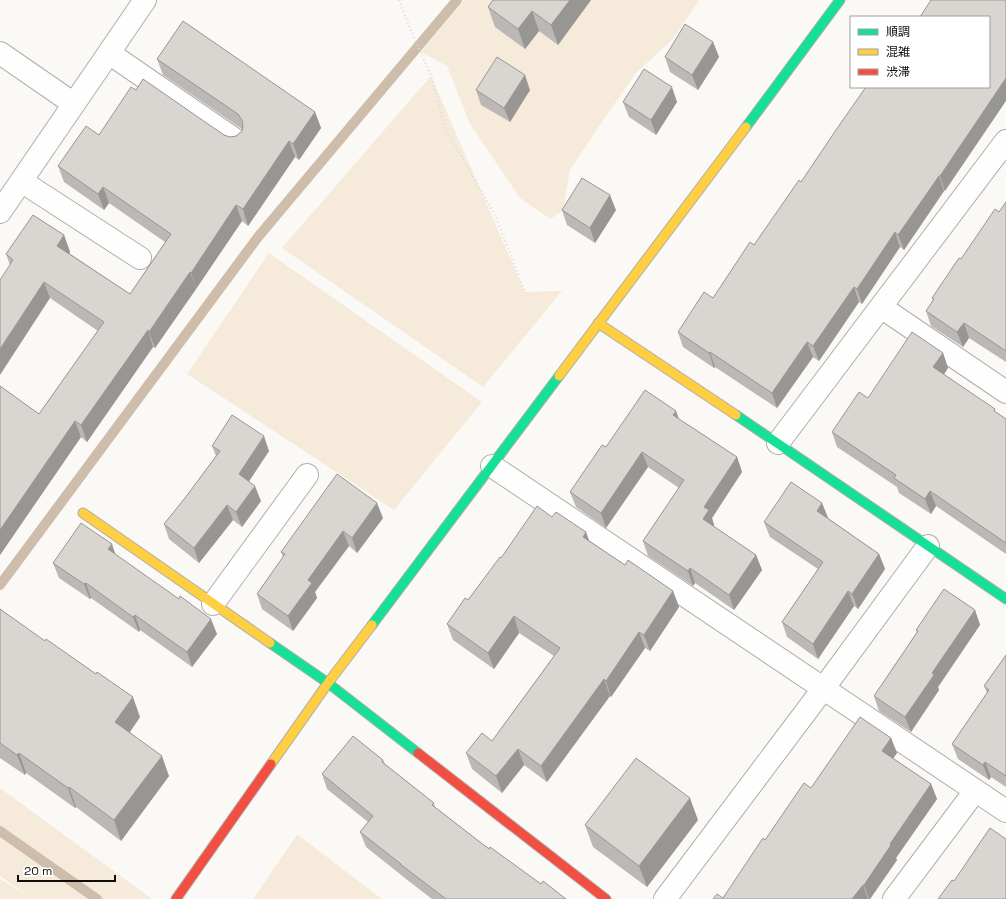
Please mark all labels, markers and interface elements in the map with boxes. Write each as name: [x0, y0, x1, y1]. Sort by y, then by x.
legend: [850, 16, 990, 88]
text: 順調: [886, 24, 910, 40]
text: 混雑: [886, 44, 910, 60]
text: 渋滞: [886, 64, 910, 80]
scale bar: [18, 857, 115, 883]
text: 20 m: [24, 863, 52, 879]

